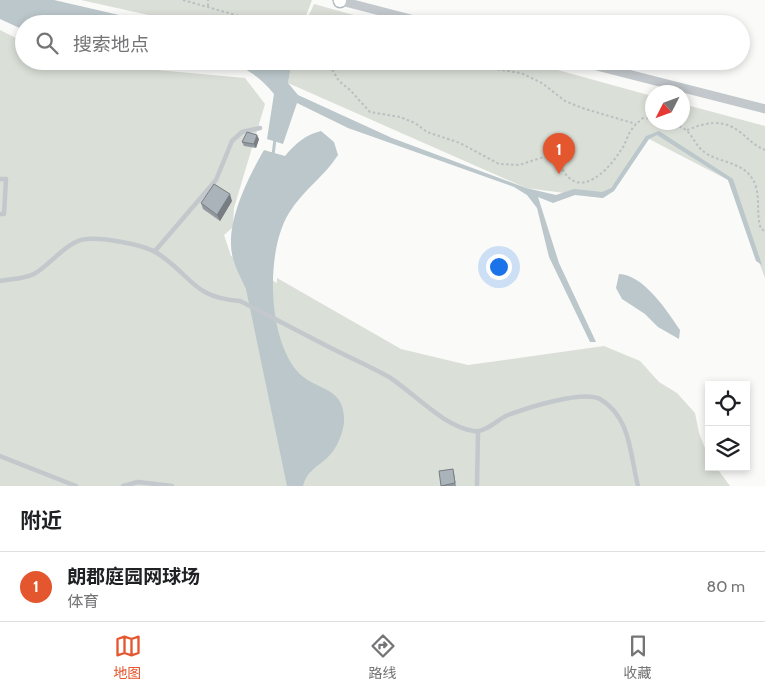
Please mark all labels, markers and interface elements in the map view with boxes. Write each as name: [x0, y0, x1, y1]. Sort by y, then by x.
search box: [15, 15, 750, 70]
icon: search: [33, 29, 61, 57]
text: 搜索地点: [73, 33, 149, 56]
north arrow: [645, 85, 690, 130]
pin: 1: [543, 133, 575, 174]
your location: [486, 254, 512, 280]
map controls: [705, 381, 750, 471]
button: locate: [705, 381, 750, 426]
button: layers: [705, 426, 750, 471]
text: 附近: [20, 508, 62, 533]
text: 朗郡庭园网球场: [67, 565, 200, 588]
text: 1: [33, 577, 39, 596]
text: 80 m: [707, 577, 745, 596]
text: 体育: [67, 592, 99, 611]
tab: 地图: [114, 632, 142, 682]
tab: 路线: [369, 632, 397, 682]
tab: 收藏: [624, 632, 652, 682]

